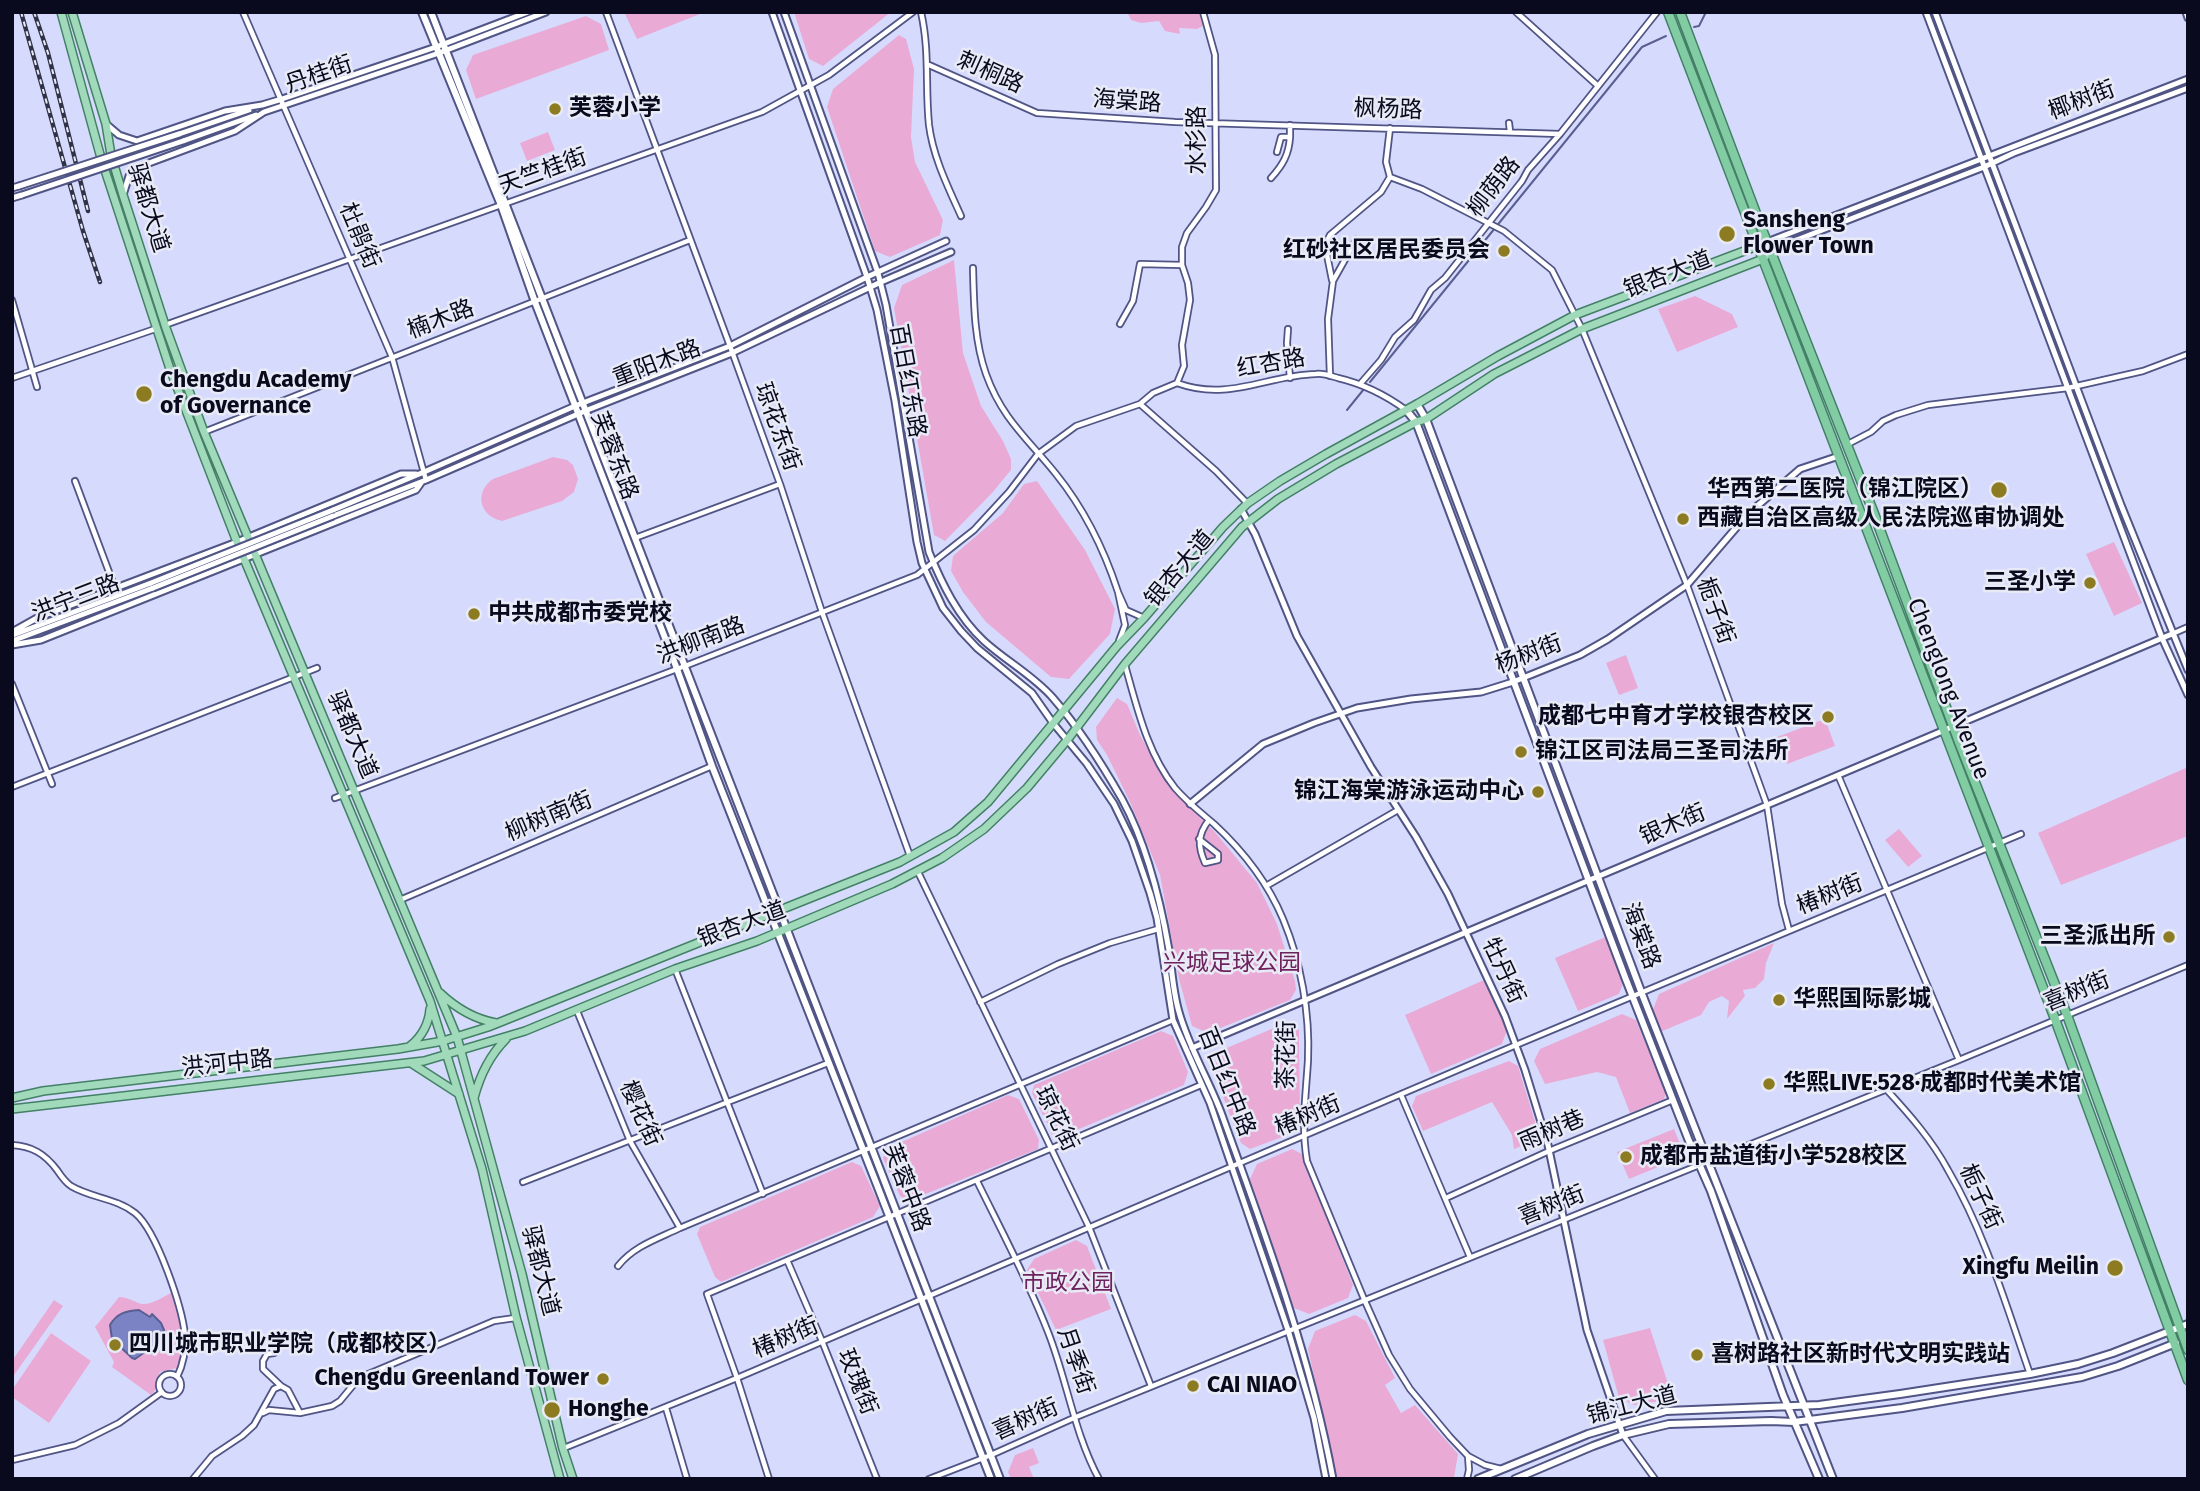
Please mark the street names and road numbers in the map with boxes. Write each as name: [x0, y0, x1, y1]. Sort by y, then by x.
street label: 刺桐路: [953, 46, 1027, 100]
street label: 丹桂街: [282, 51, 356, 99]
street label: 椰树街: [2045, 76, 2119, 126]
street label: 海棠路: [1092, 86, 1162, 118]
street label: 枫杨路: [1353, 95, 1423, 125]
street label: 水杉路: [1184, 106, 1212, 174]
street label: 天竺桂街: [495, 143, 591, 201]
street label: 柳荫路: [1462, 151, 1526, 223]
street label: 驿都大道: [121, 160, 175, 256]
street label: 杜鹃街: [333, 199, 385, 273]
street label: 银杏大道: [1620, 246, 1716, 304]
street label: 楠木路: [404, 295, 478, 345]
street label: 百日红东路: [883, 322, 931, 440]
street label: 重阳木路: [609, 335, 705, 393]
street label: 红杏路: [1235, 344, 1307, 384]
street label: 琼花东街: [748, 379, 806, 475]
street label: 芙蓉东路: [585, 408, 643, 504]
street label: 银杏大道: [1140, 525, 1220, 613]
street label: 洪宁三路: [28, 570, 124, 628]
street label: 栀子街: [1690, 574, 1740, 648]
street label: Chenglong Avenue: [1901, 594, 1995, 784]
street label: 洪柳南路: [653, 612, 749, 670]
street label: 杨树街: [1492, 630, 1566, 680]
street label: 驿都大道: [321, 687, 383, 783]
street label: 柳树南街: [501, 786, 597, 848]
street label: 银木街: [1636, 799, 1710, 851]
street label: 椿树街: [1793, 869, 1867, 921]
street label: 银杏大道: [694, 896, 790, 954]
street label: 海棠路: [1615, 899, 1665, 973]
street label: 牡丹街: [1476, 934, 1530, 1008]
street label: 喜树街: [2040, 966, 2114, 1018]
street label: 茶花街: [1273, 1020, 1301, 1090]
street label: 百日红中路: [1192, 1024, 1260, 1140]
street label: 洪河中路: [180, 1045, 274, 1083]
street label: 樱花街: [613, 1077, 667, 1151]
street label: 琼花街: [1028, 1082, 1084, 1156]
street label: 椿树街: [1271, 1090, 1345, 1142]
street label: 雨树巷: [1515, 1105, 1589, 1157]
street label: 芙蓉中路: [877, 1140, 935, 1236]
street label: 栀子街: [1953, 1160, 2007, 1234]
street label: 喜树街: [1515, 1180, 1589, 1232]
street label: 驿都大道: [515, 1223, 565, 1319]
street label: 椿树街: [749, 1312, 823, 1364]
street label: 月季街: [1051, 1324, 1099, 1398]
street label: 玫瑰街: [831, 1345, 883, 1419]
street label: 锦江大道: [1584, 1381, 1680, 1431]
street label: 喜树街: [989, 1393, 1063, 1447]

